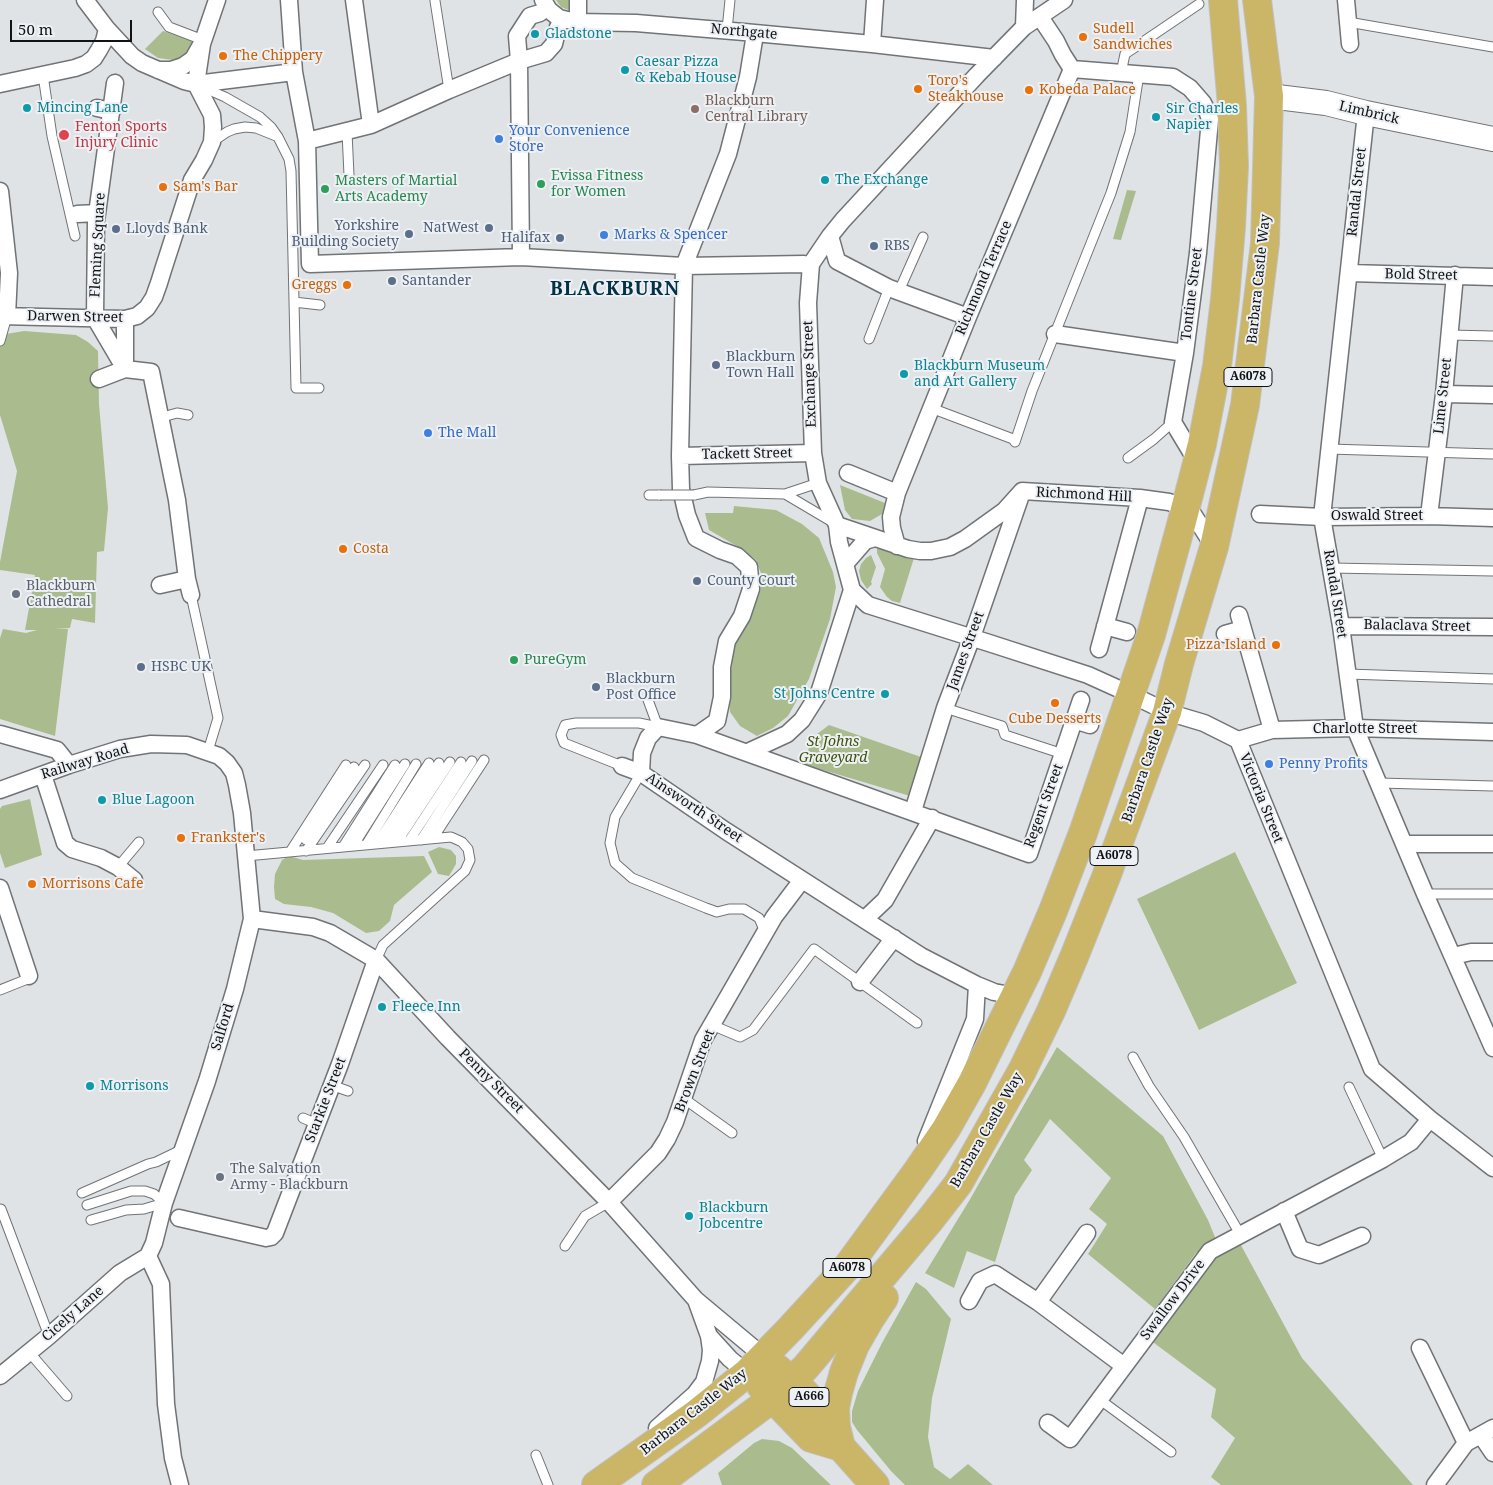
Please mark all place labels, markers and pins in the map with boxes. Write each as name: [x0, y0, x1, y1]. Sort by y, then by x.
place label: Sudell Sandwiches: [1093, 21, 1172, 54]
place label: Gladstone: [545, 26, 612, 42]
marker: Gladstone: [529, 28, 541, 40]
marker: Sudell Sandwiches: [1077, 31, 1089, 43]
place label: The Chippery: [233, 48, 323, 64]
marker: The Chippery: [217, 50, 229, 62]
place label: Caesar Pizza & Kebab House: [635, 54, 737, 86]
marker: Caesar Pizza & Kebab House: [619, 64, 631, 76]
place label: Toro's Steakhouse: [928, 73, 1004, 105]
place label: Kobeda Palace: [1039, 82, 1136, 98]
marker: Toro's Steakhouse: [912, 83, 924, 95]
marker: Kobeda Palace: [1023, 84, 1035, 96]
place label: Blackburn Central Library: [705, 93, 808, 125]
place label: Mincing Lane: [37, 100, 128, 116]
place label: Sir Charles Napier: [1166, 101, 1238, 134]
marker: Mincing Lane: [21, 102, 33, 114]
marker: Blackburn Central Library: [689, 103, 701, 115]
marker: Sir Charles Napier: [1150, 111, 1162, 123]
place label: Fenton Sports Injury Clinic: [75, 119, 167, 152]
place label: Your Convenience Store: [509, 123, 630, 156]
marker: Fenton Sports Injury Clinic: [57, 128, 71, 142]
marker: Your Convenience Store: [493, 133, 505, 145]
place label: Evissa Fitness for Women: [551, 168, 643, 200]
place label: The Exchange: [835, 172, 928, 188]
place label: Masters of Martial Arts Academy: [335, 173, 457, 206]
marker: The Exchange: [819, 174, 831, 186]
marker: Evissa Fitness for Women: [535, 178, 547, 190]
place label: Sam's Bar: [173, 179, 238, 195]
marker: Sam's Bar: [157, 181, 169, 193]
marker: Masters of Martial Arts Academy: [319, 183, 331, 195]
place label: Yorkshire Building Society: [291, 218, 399, 250]
place label: NatWest: [423, 220, 479, 236]
place label: Lloyds Bank: [126, 221, 208, 237]
marker: NatWest: [483, 222, 495, 234]
marker: Lloyds Bank: [110, 223, 122, 235]
place label: Marks & Spencer: [614, 227, 727, 243]
marker: Yorkshire Building Society: [403, 228, 415, 240]
marker: Marks & Spencer: [598, 229, 610, 241]
place label: Halifax: [501, 230, 550, 246]
marker: Halifax: [554, 232, 566, 244]
place label: RBS: [884, 238, 910, 254]
marker: RBS: [868, 240, 880, 252]
place label: Santander: [402, 273, 471, 289]
marker: Santander: [386, 275, 398, 287]
place label: Greggs: [292, 277, 337, 293]
marker: Greggs: [341, 279, 353, 291]
place label: Blackburn Town Hall: [726, 349, 796, 382]
place label: Blackburn Museum and Art Gallery: [914, 358, 1045, 391]
marker: Blackburn Town Hall: [710, 359, 722, 371]
marker: Blackburn Museum and Art Gallery: [898, 368, 910, 380]
place label: The Mall: [438, 425, 496, 441]
marker: The Mall: [422, 427, 434, 439]
place label: Costa: [353, 541, 389, 557]
marker: Costa: [337, 543, 349, 555]
place label: County Court: [707, 573, 795, 589]
marker: County Court: [691, 575, 703, 587]
place label: Blackburn Cathedral: [26, 578, 96, 610]
marker: Blackburn Cathedral: [10, 588, 22, 600]
place label: Pizza Island: [1186, 637, 1266, 653]
marker: Pizza Island: [1270, 639, 1282, 651]
place label: PureGym: [524, 652, 587, 668]
marker: PureGym: [508, 654, 520, 666]
place label: HSBC UK: [151, 659, 211, 675]
marker: HSBC UK: [135, 661, 147, 673]
place label: Blackburn Post Office: [606, 671, 676, 704]
marker: Blackburn Post Office: [590, 681, 602, 693]
place label: St Johns Centre: [774, 686, 875, 702]
marker: St Johns Centre: [879, 688, 891, 700]
marker: Cube Desserts: [1049, 697, 1061, 709]
place label: Cube Desserts: [1009, 711, 1101, 727]
place label: Penny Profits: [1279, 756, 1368, 772]
marker: Penny Profits: [1263, 758, 1275, 770]
place label: Blue Lagoon: [112, 792, 195, 808]
marker: Blue Lagoon: [96, 794, 108, 806]
place label: Frankster's: [191, 830, 265, 846]
marker: Frankster's: [175, 832, 187, 844]
place label: Morrisons Cafe: [42, 876, 143, 892]
marker: Morrisons Cafe: [26, 878, 38, 890]
place label: Fleece Inn: [392, 999, 461, 1015]
marker: Fleece Inn: [376, 1001, 388, 1013]
place label: Morrisons: [100, 1078, 169, 1094]
marker: Morrisons: [84, 1080, 96, 1092]
place label: The Salvation Army - Blackburn: [230, 1161, 349, 1194]
marker: The Salvation Army - Blackburn: [214, 1171, 226, 1183]
place label: Blackburn Jobcentre: [699, 1200, 769, 1232]
marker: Blackburn Jobcentre: [683, 1210, 695, 1222]

